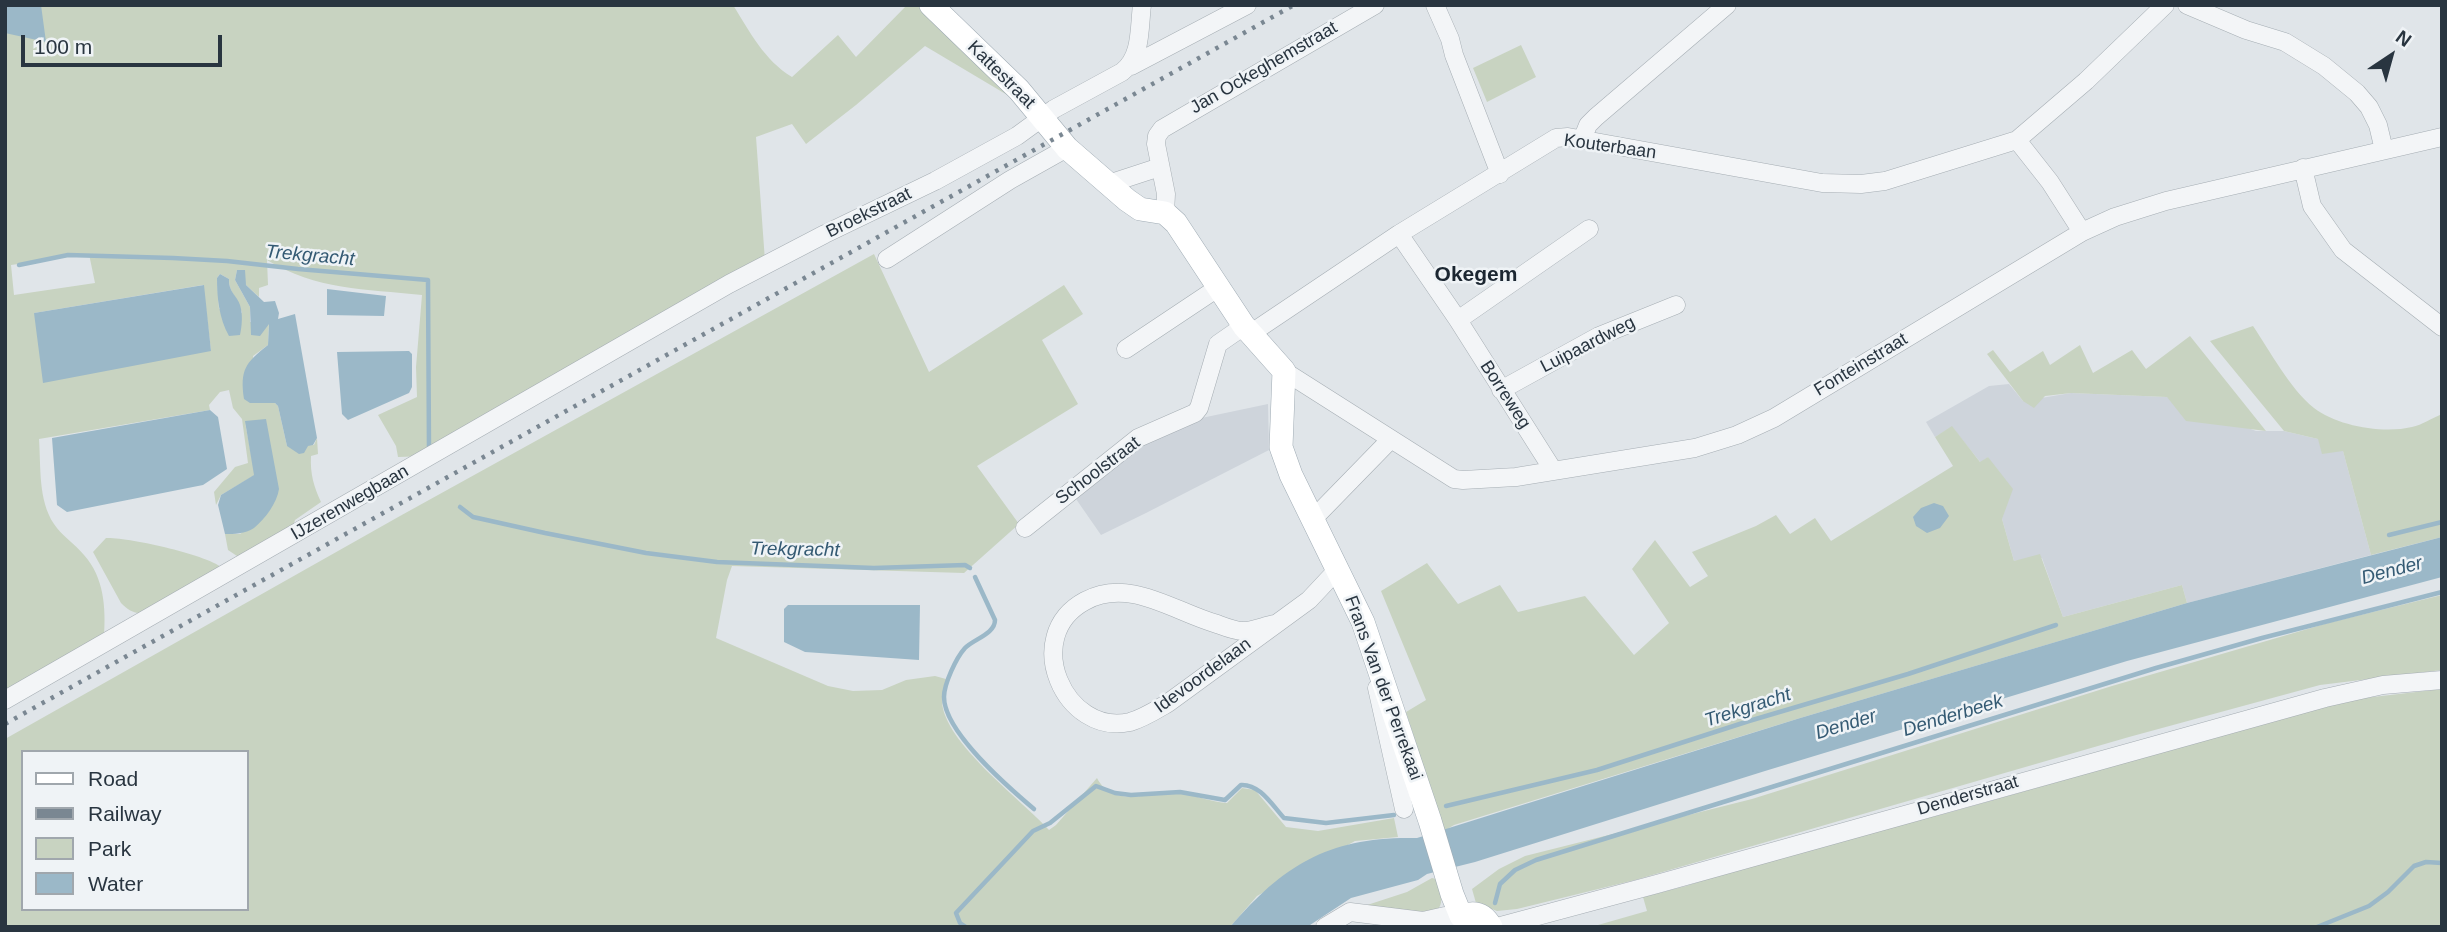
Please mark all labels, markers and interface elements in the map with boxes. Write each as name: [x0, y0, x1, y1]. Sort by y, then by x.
street label: Jan Ockeghemstraat: [1187, 17, 1341, 119]
scale bar: [24, 21, 226, 65]
north arrow: [2356, 21, 2426, 91]
text: N: [2392, 26, 2415, 51]
text: 100 m: [34, 35, 92, 58]
street label: Kattestraat: [963, 37, 1039, 113]
street label: Kouterbaan: [1562, 130, 1658, 164]
street label: Broekstraat: [823, 183, 915, 243]
water label: Trekgracht: [264, 241, 356, 271]
district label: Okegem: [1435, 262, 1517, 288]
street label: Luipaardweg: [1537, 312, 1639, 378]
street label: Fonteinstraat: [1810, 329, 1912, 401]
street label: Borreweg: [1475, 357, 1535, 433]
street label: Schoolstraat: [1052, 432, 1144, 510]
street label: IJzerenwegbaan: [287, 461, 413, 545]
water label: Trekgracht: [750, 538, 840, 562]
water label: Dender: [2359, 552, 2425, 590]
street label: Frans Van der Perrekaai: [1340, 593, 1426, 783]
street label: Idevoordelaan: [1151, 634, 1255, 718]
water label: Trekgracht: [1702, 683, 1794, 733]
water label: Denderbeek: [1900, 690, 2006, 742]
water label: Dender: [1813, 705, 1879, 745]
legend: [21, 750, 248, 911]
text: Road: [88, 767, 138, 790]
street label: Denderstraat: [1915, 771, 2021, 821]
text: Railway: [88, 802, 162, 825]
text: Park: [88, 837, 131, 860]
text: Water: [88, 872, 143, 895]

